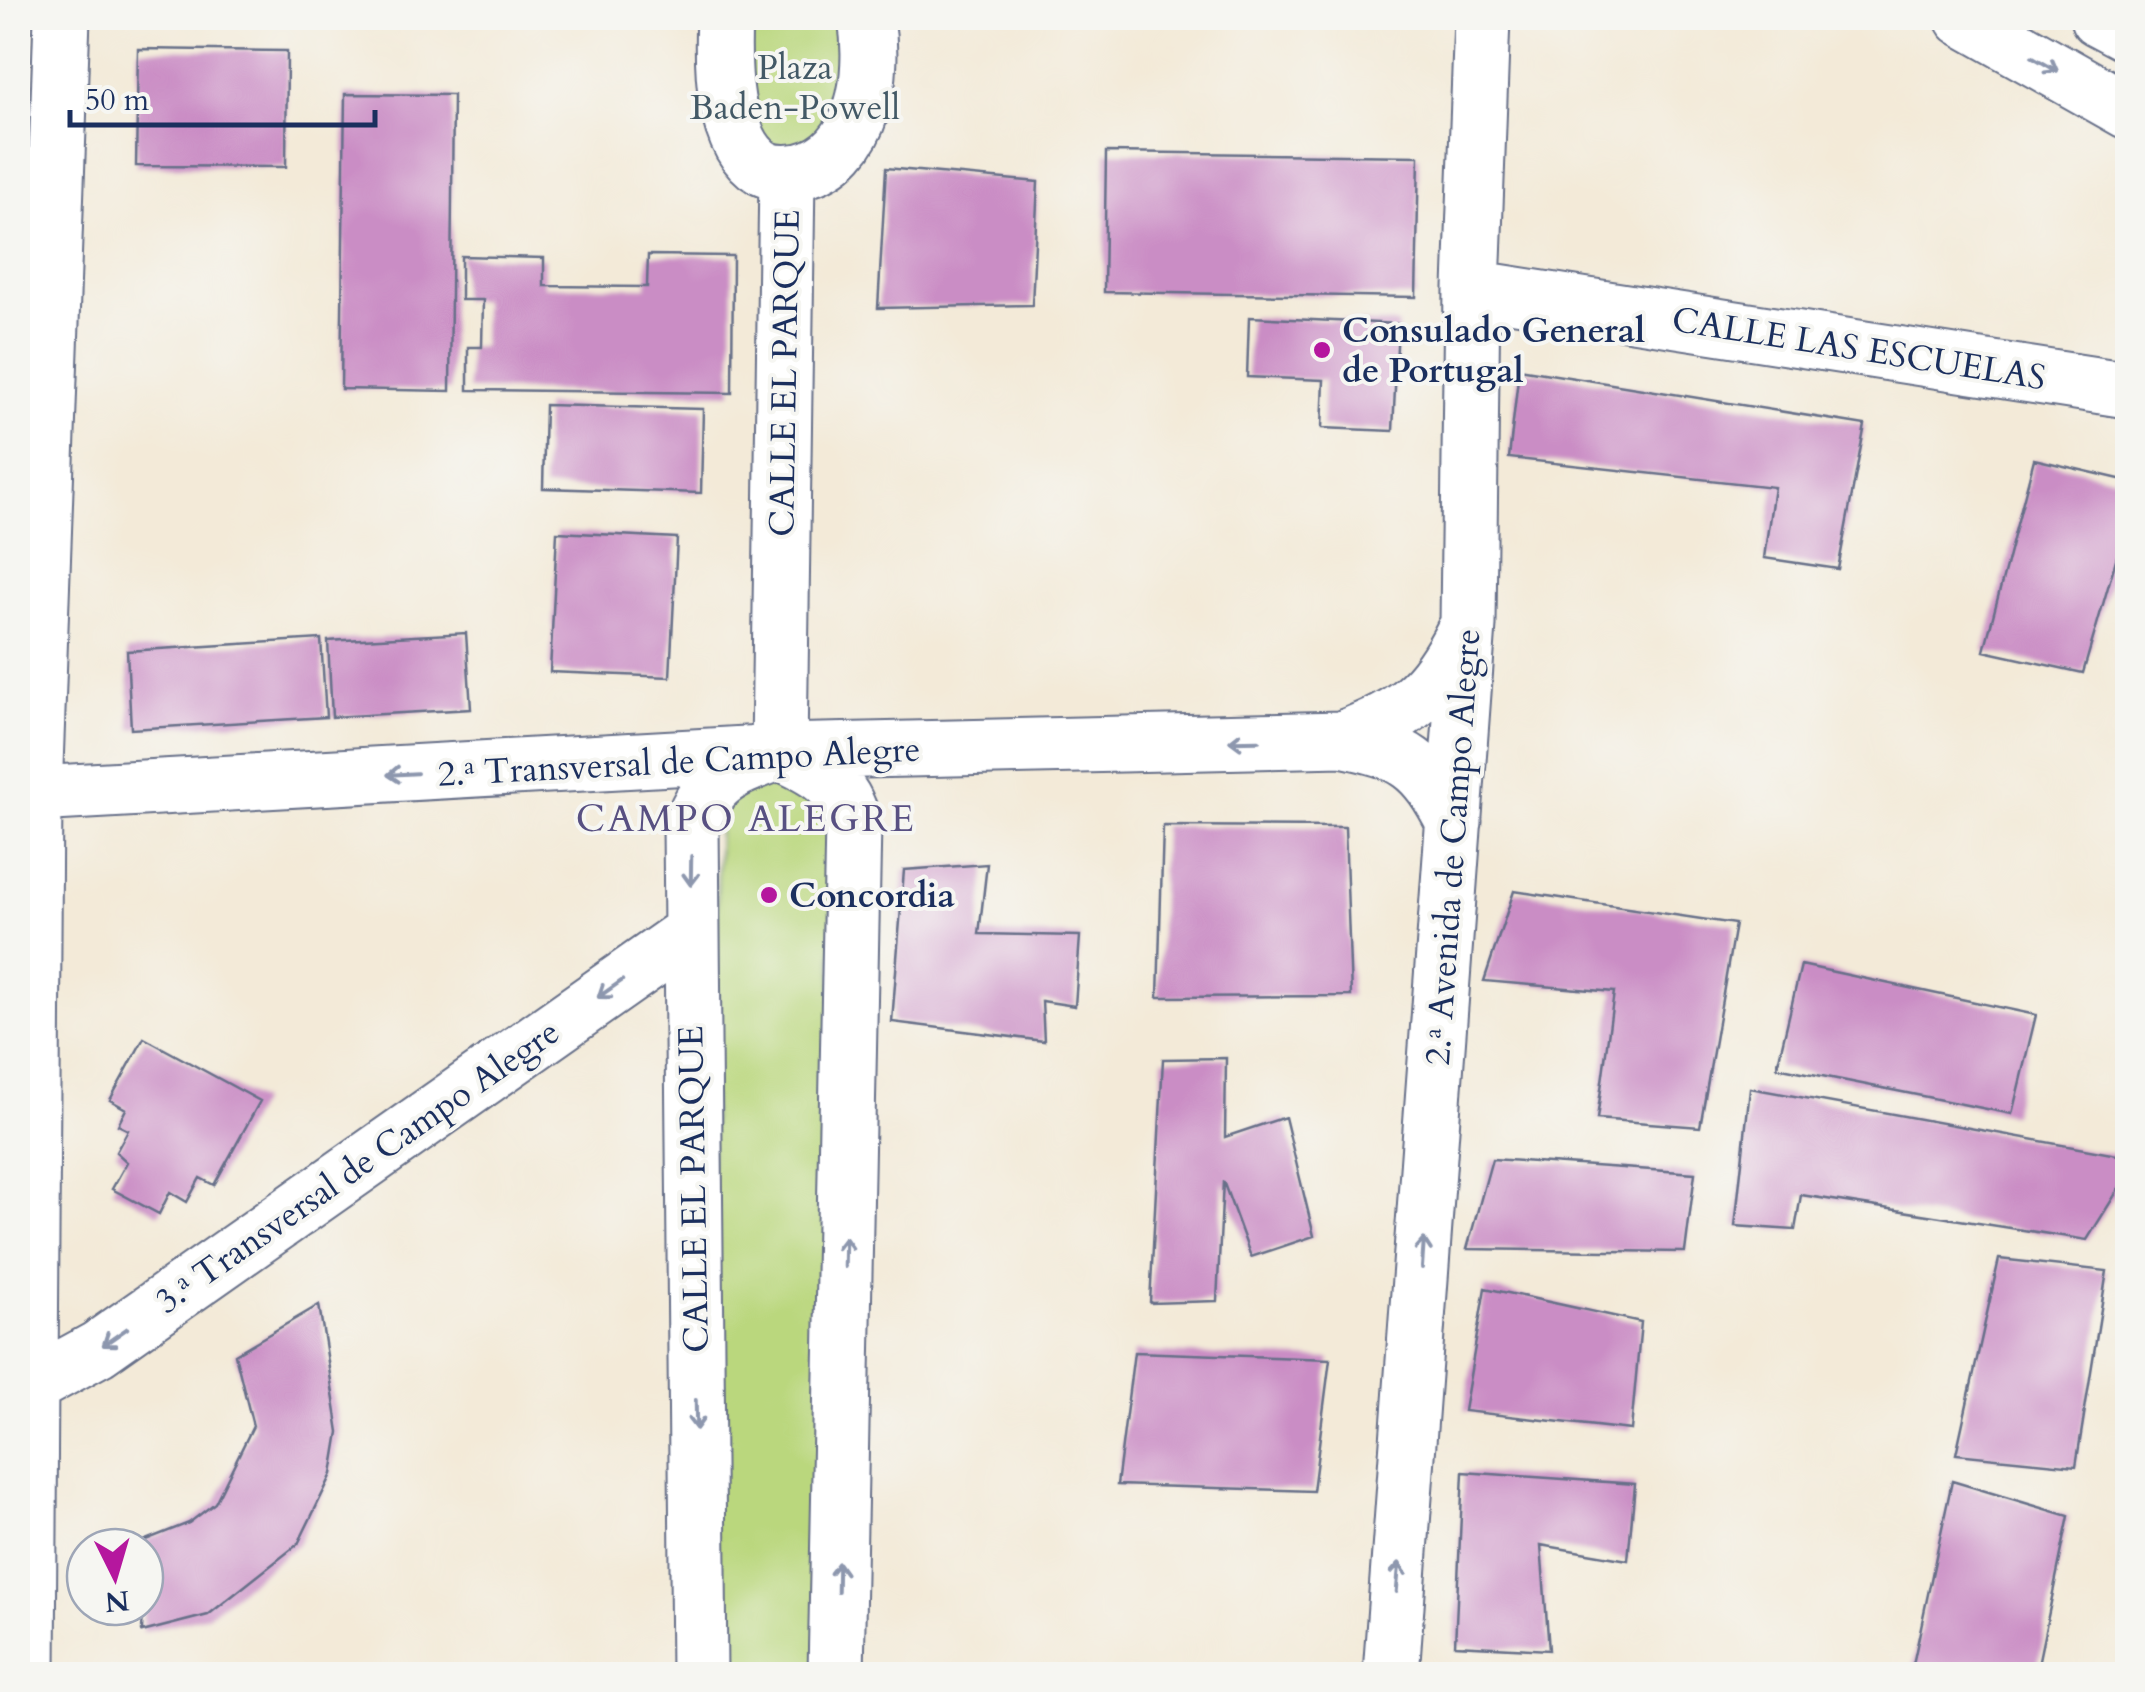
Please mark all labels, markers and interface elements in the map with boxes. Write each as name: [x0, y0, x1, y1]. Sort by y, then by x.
park label: Plaza Baden-Powell: [690, 44, 900, 132]
one-way arrow: [2031, 54, 2059, 74]
scale bar: [70, 65, 375, 127]
text: 50 m: [85, 80, 150, 121]
street label: CALLE EL PARQUE: [758, 209, 812, 537]
street label: CALLE LAS ESCUELAS: [1669, 296, 2049, 402]
place label: Consulado General de Portugal: [1342, 307, 1645, 395]
marker: Consulado General de Portugal: [1311, 339, 1333, 361]
street label: 2.ª Avenida de Campo Alegre: [1414, 627, 1492, 1067]
street label: 2.ª Transversal de Campo Alegre: [436, 725, 922, 799]
one-way arrow: [1229, 732, 1262, 750]
one-way arrow: [387, 765, 419, 784]
district label: CAMPO ALEGRE: [576, 793, 916, 845]
one-way arrow: [681, 855, 700, 887]
place label: Concordia: [789, 872, 955, 920]
marker: Concordia: [758, 884, 780, 906]
one-way arrow: [597, 978, 624, 999]
street label: 3.ª Transversal de Campo Alegre: [146, 1009, 569, 1325]
street label: CALLE EL PARQUE: [667, 1025, 721, 1353]
one-way arrow: [835, 1237, 854, 1269]
one-way arrow: [1414, 1238, 1433, 1270]
one-way arrow: [102, 1326, 129, 1347]
one-way arrow: [686, 1398, 706, 1431]
north arrow: [65, 1527, 165, 1627]
one-way arrow: [829, 1562, 848, 1594]
one-way arrow: [1389, 1562, 1408, 1594]
text: N: [103, 1581, 131, 1621]

